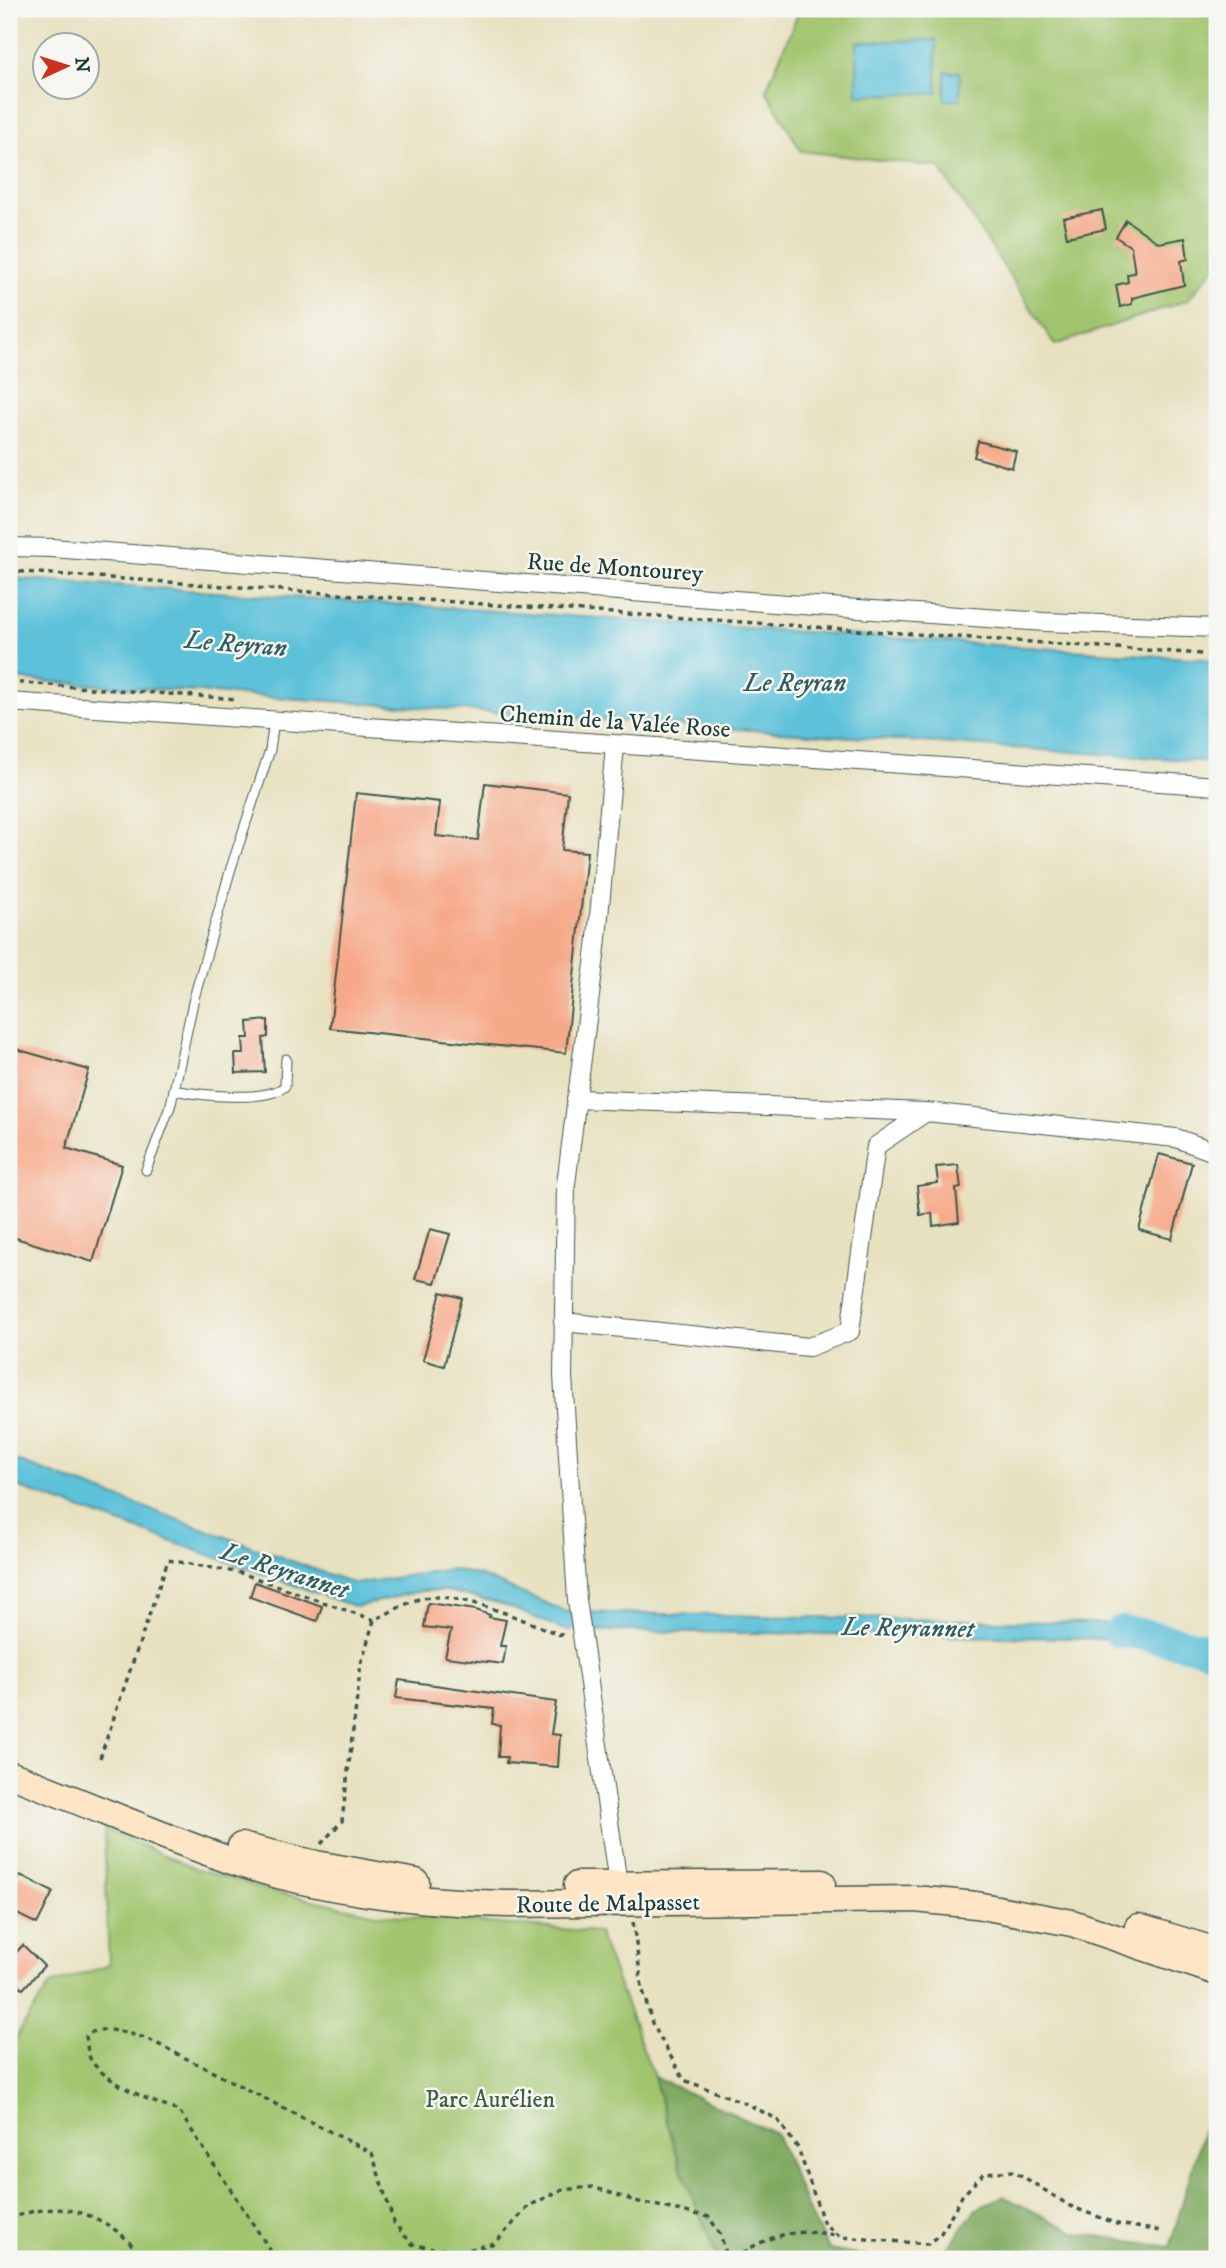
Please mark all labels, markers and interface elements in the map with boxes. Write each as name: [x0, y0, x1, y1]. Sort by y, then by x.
north arrow: [32, 32, 102, 102]
text: N: [69, 56, 94, 74]
street label: Rue de Montourey: [526, 547, 705, 589]
water label: Le Reyran: [181, 623, 288, 665]
water label: Le Reyran: [742, 667, 846, 700]
street label: Chemin de la Valée Rose: [498, 699, 731, 745]
water label: Le Reyrannet: [215, 1535, 355, 1608]
water label: Le Reyrannet: [840, 1611, 976, 1646]
street label: Route de Malpasset: [516, 1887, 701, 1921]
park label: Parc Aurélien: [425, 2085, 555, 2115]

